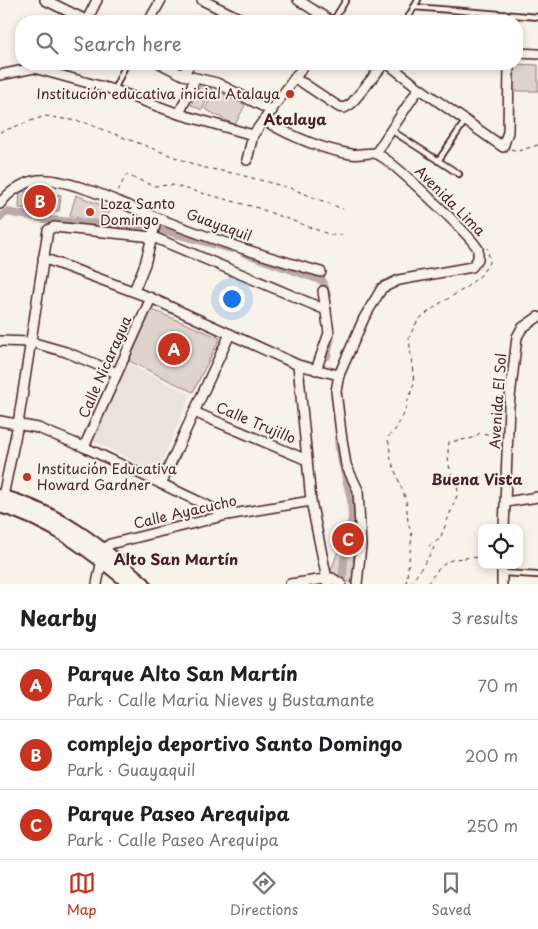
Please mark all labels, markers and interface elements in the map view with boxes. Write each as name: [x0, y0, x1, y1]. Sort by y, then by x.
search box: [15, 15, 523, 70]
icon: search: [33, 29, 61, 57]
text: Search here: [73, 29, 182, 57]
place label: Institución educativa inicial Atalaya: [37, 83, 280, 104]
marker: Institución educativa inicial Atalaya: [284, 88, 296, 100]
district label: Atalaya: [263, 107, 327, 130]
street label: Avenida Lima: [410, 161, 490, 241]
pin: B: [24, 182, 56, 220]
place label: Loza Santo Domingo: [100, 193, 175, 230]
street label: Guayaquil: [184, 203, 255, 246]
marker: Loza Santo Domingo: [84, 206, 96, 218]
your location: [219, 286, 245, 312]
street label: Calle Nicaragua: [73, 312, 137, 421]
pin: A: [158, 330, 190, 368]
street label: Avenida El Sol: [484, 352, 511, 450]
street label: Calle Trujillo: [213, 396, 299, 449]
place label: Institución Educativa Howard Gardner: [37, 458, 177, 495]
district label: Buena Vista: [431, 467, 523, 490]
marker: Institución Educativa Howard Gardner: [21, 471, 33, 483]
street label: Calle Ayacucho: [131, 489, 239, 534]
pin: C: [332, 520, 364, 558]
map controls: [478, 524, 523, 569]
button: locate: [478, 524, 523, 569]
district label: Alto San Martín: [114, 547, 238, 570]
text: Nearby: [20, 601, 97, 633]
text: 3 results: [451, 605, 518, 629]
text: Parque Alto San Martín: [67, 659, 298, 687]
text: A: [30, 673, 42, 697]
text: 70 m: [478, 673, 518, 697]
text: Park · Calle Maria Nieves y Bustamante: [67, 687, 374, 711]
text: complejo deportivo Santo Domingo: [67, 729, 402, 757]
text: B: [31, 743, 41, 767]
text: 200 m: [465, 743, 518, 767]
text: Park · Guayaquil: [67, 757, 195, 781]
text: Parque Paseo Arequipa: [67, 799, 290, 827]
text: C: [30, 813, 42, 837]
text: 250 m: [467, 813, 518, 837]
text: Park · Calle Paseo Arequipa: [67, 827, 279, 851]
tab: Map: [67, 869, 97, 920]
tab: Directions: [230, 869, 298, 920]
tab: Saved: [432, 869, 471, 920]

